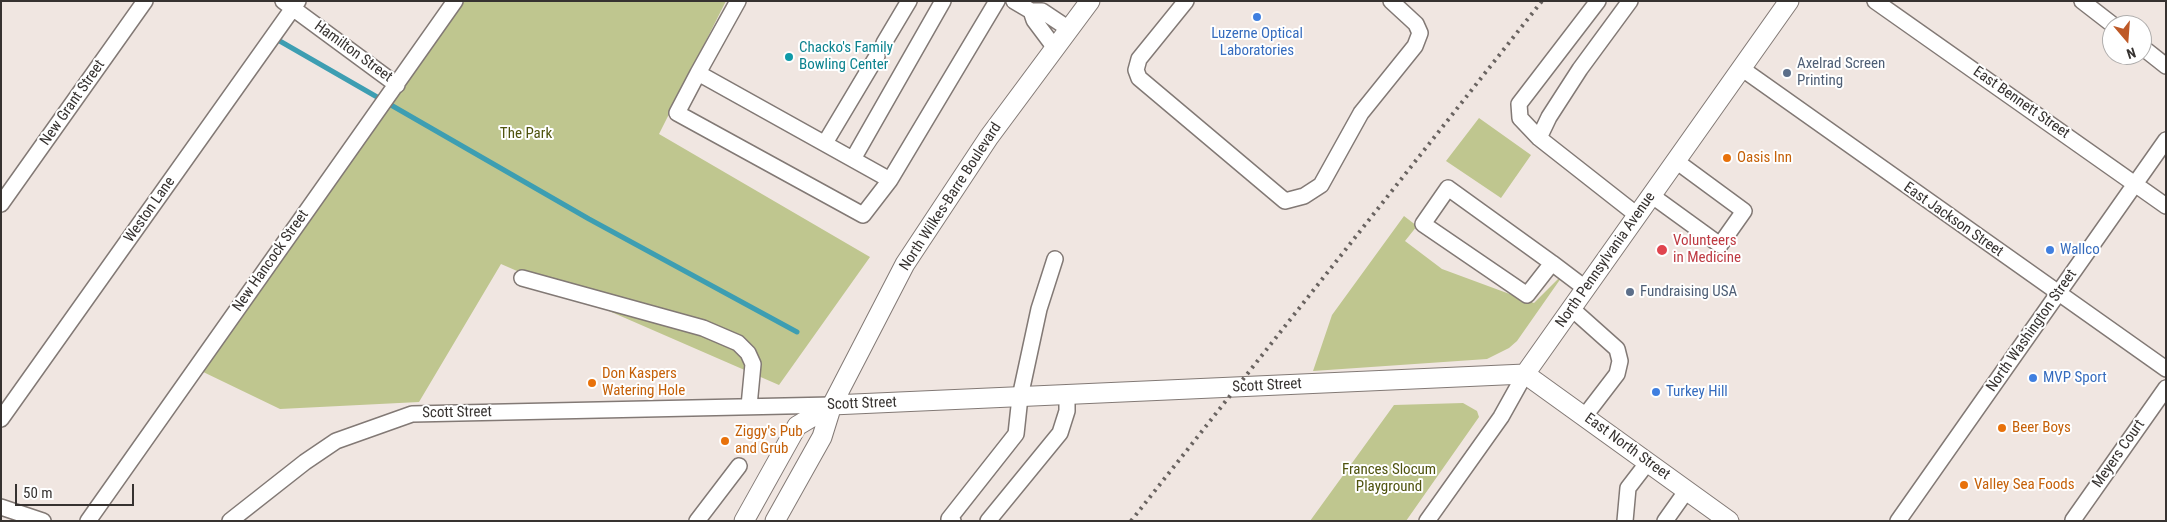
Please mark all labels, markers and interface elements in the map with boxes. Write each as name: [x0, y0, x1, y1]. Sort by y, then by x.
marker: Luzerne Optical Laboratories: [1251, 11, 1263, 23]
north arrow: [2102, 15, 2152, 65]
street label: Hamilton Street: [310, 18, 396, 86]
place label: Luzerne Optical Laboratories: [1211, 25, 1303, 60]
place label: Chacko's Family Bowling Center: [799, 39, 893, 74]
text: N: [2125, 44, 2138, 62]
marker: Chacko's Family Bowling Center: [783, 51, 795, 63]
place label: Axelrad Screen Printing: [1797, 55, 1885, 90]
street label: New Grant Street: [37, 57, 109, 149]
street label: East Bennett Street: [1969, 63, 2073, 143]
marker: Axelrad Screen Printing: [1781, 67, 1793, 79]
street label: North Wilkes-Barre Boulevard: [896, 120, 1006, 274]
park label: The Park: [500, 125, 552, 143]
place label: Oasis Inn: [1737, 149, 1792, 167]
marker: Oasis Inn: [1721, 152, 1733, 164]
street label: Weston Lane: [121, 174, 179, 246]
street label: East Jackson Street: [1900, 179, 2006, 261]
street label: North Pennsylvania Avenue: [1552, 189, 1660, 331]
street label: New Hancock Street: [229, 207, 313, 315]
place label: Volunteers in Medicine: [1673, 232, 1741, 267]
place label: Wallco: [2060, 241, 2100, 259]
marker: Volunteers in Medicine: [1655, 243, 1669, 257]
marker: Wallco: [2044, 244, 2056, 256]
street label: North Washington Street: [1983, 266, 2081, 396]
place label: Fundraising USA: [1640, 283, 1737, 301]
marker: Fundraising USA: [1624, 286, 1636, 298]
place label: Don Kaspers Watering Hole: [602, 365, 685, 400]
place label: MVP Sport: [2043, 369, 2107, 387]
marker: MVP Sport: [2027, 372, 2039, 384]
street label: Scott Street: [1232, 375, 1302, 397]
marker: Don Kaspers Watering Hole: [586, 377, 598, 389]
place label: Turkey Hill: [1666, 383, 1728, 401]
marker: Turkey Hill: [1650, 386, 1662, 398]
street label: Scott Street: [827, 394, 897, 414]
street label: Scott Street: [422, 403, 492, 423]
street label: East North Street: [1581, 410, 1673, 484]
street label: Meyers Court: [2089, 416, 2149, 492]
place label: Beer Boys: [2012, 419, 2071, 437]
marker: Beer Boys: [1996, 422, 2008, 434]
place label: Ziggy's Pub and Grub: [735, 423, 803, 458]
marker: Ziggy's Pub and Grub: [719, 435, 731, 447]
park label: Frances Slocum Playground: [1342, 461, 1436, 496]
scale bar: [18, 474, 136, 506]
place label: Valley Sea Foods: [1974, 476, 2075, 494]
marker: Valley Sea Foods: [1958, 479, 1970, 491]
text: 50 m: [23, 484, 53, 502]

